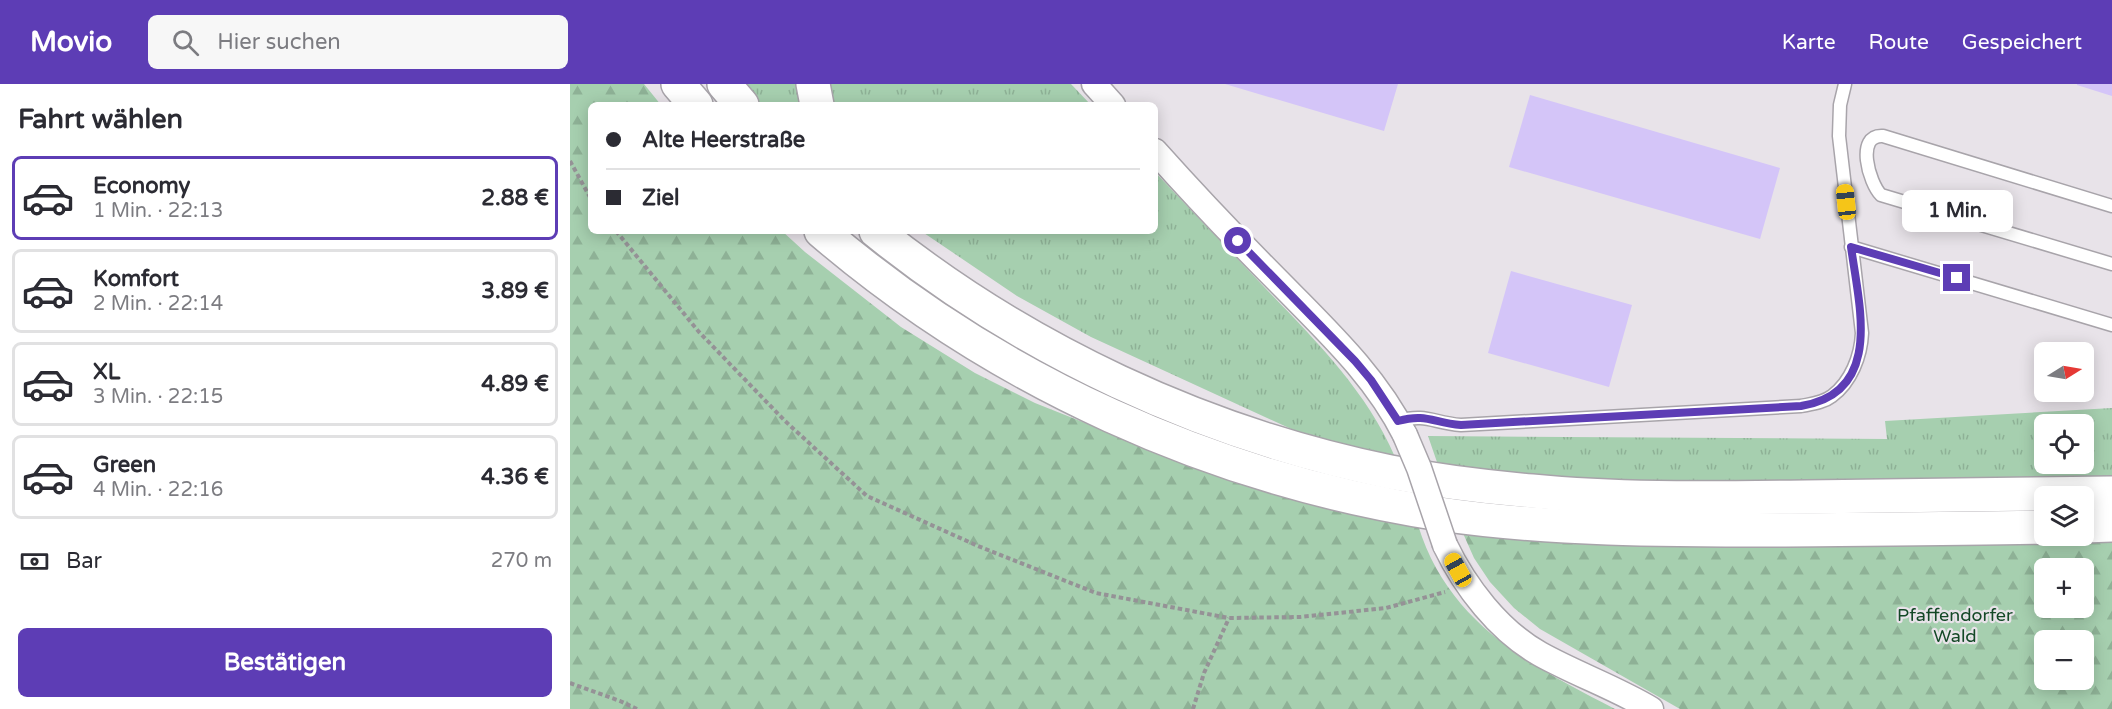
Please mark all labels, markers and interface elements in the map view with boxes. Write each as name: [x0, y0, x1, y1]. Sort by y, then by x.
search box: [148, 15, 568, 69]
text: Movio: [30, 25, 112, 59]
icon: search: [169, 26, 202, 59]
text: Hier suchen: [217, 29, 341, 55]
text: Karte: [1782, 30, 1836, 55]
text: Route: [1869, 30, 1929, 55]
text: Gespeichert: [1962, 30, 2082, 55]
text: Fahrt wählen: [18, 103, 183, 136]
text: Alte Heerstraße: [642, 127, 805, 153]
icon: car: [21, 171, 75, 225]
text: Economy: [93, 173, 190, 199]
car: [1835, 183, 1857, 221]
text: 2.88 €: [481, 185, 549, 211]
text: Ziel: [642, 185, 679, 211]
callout: 1 Min.: [1902, 191, 2012, 233]
text: 1 Min. · 22:13: [93, 199, 223, 223]
text: 1 Min.: [1928, 199, 1987, 223]
route start: [1224, 227, 1251, 254]
icon: car: [21, 264, 75, 318]
route end: [1943, 264, 1970, 291]
text: Komfort: [93, 266, 179, 292]
text: 3.89 €: [481, 278, 549, 304]
text: 2 Min. · 22:14: [93, 292, 223, 316]
north arrow: [2034, 342, 2094, 402]
map controls: [2034, 342, 2094, 690]
icon: car: [21, 357, 75, 411]
text: XL: [93, 359, 120, 385]
text: 4.89 €: [481, 371, 549, 397]
text: 3 Min. · 22:15: [93, 385, 223, 409]
button: locate: [2034, 414, 2094, 474]
icon: car: [21, 450, 75, 504]
text: Green: [93, 452, 156, 478]
text: 4.36 €: [481, 464, 549, 490]
text: 4 Min. · 22:16: [93, 478, 223, 502]
button: layers: [2034, 486, 2094, 546]
icon: cash: [18, 545, 51, 578]
text: Bar: [66, 548, 102, 574]
text: 270 m: [491, 549, 552, 573]
car: [1441, 550, 1475, 590]
button: +: [2034, 558, 2094, 618]
park label: Pfaffendorfer Wald: [1897, 604, 2013, 647]
button: Bestätigen: [18, 628, 552, 697]
button: −: [2034, 630, 2094, 690]

